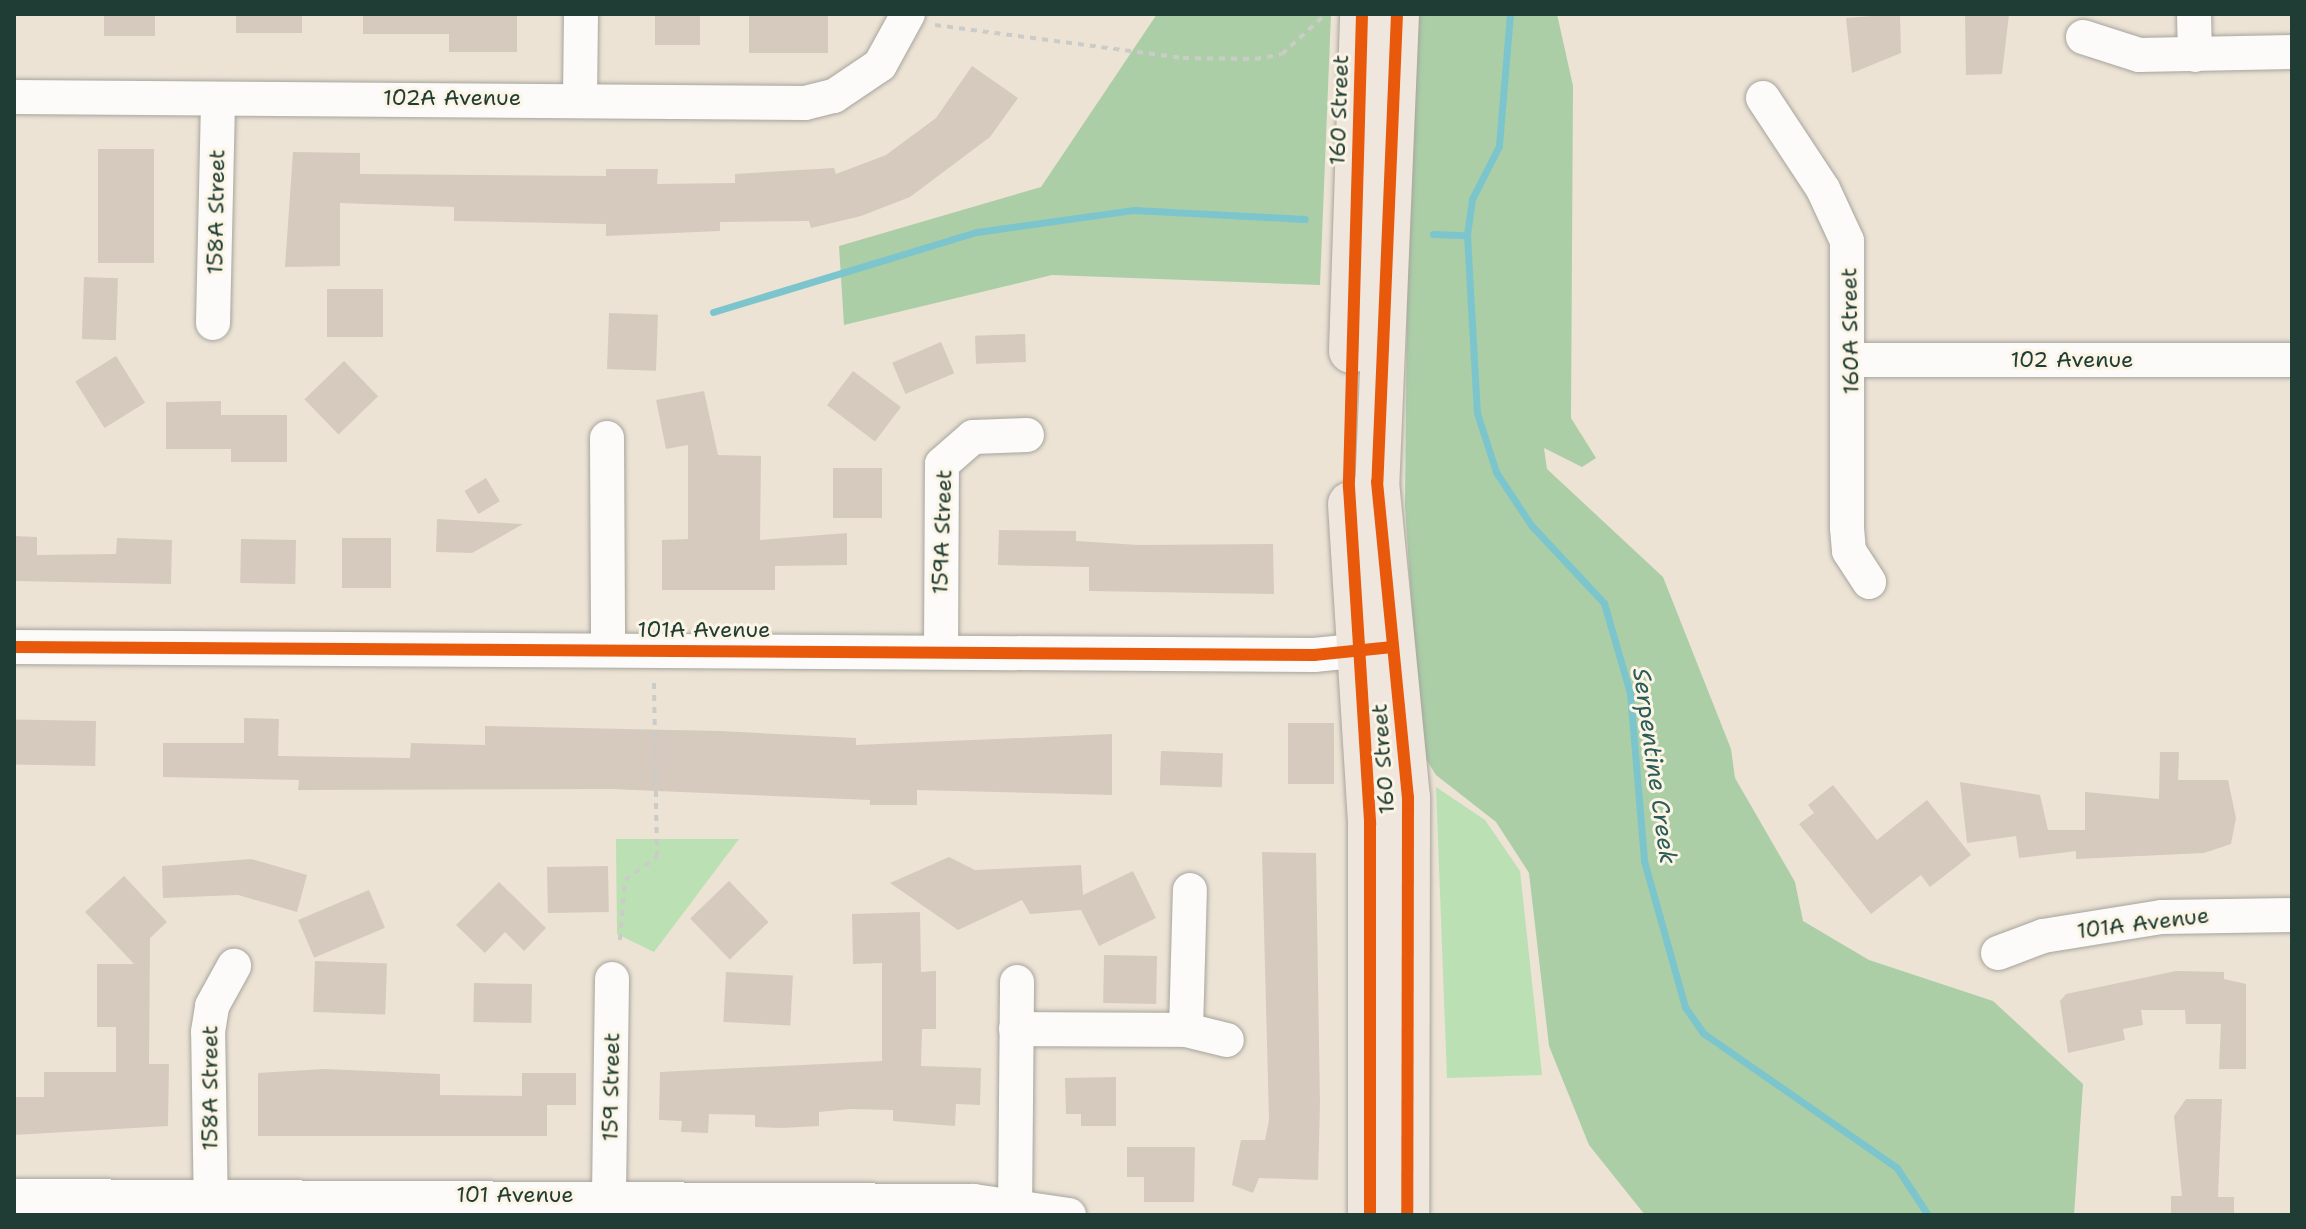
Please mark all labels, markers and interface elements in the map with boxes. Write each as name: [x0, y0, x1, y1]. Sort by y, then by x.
street label: 160 Street: [1324, 54, 1354, 166]
street label: 102A Avenue: [383, 85, 521, 111]
street label: 158A Street: [202, 149, 230, 275]
street label: 160A Street: [1836, 267, 1864, 395]
street label: 102 Avenue: [2010, 347, 2134, 373]
street label: 159A Street: [927, 469, 957, 595]
street label: 101A Avenue: [638, 617, 770, 643]
water label: Serpentine Creek: [1626, 666, 1682, 866]
street label: 160 Street: [1366, 703, 1400, 815]
street label: 101A Avenue: [2075, 902, 2211, 944]
street label: 158A Street: [197, 1025, 223, 1151]
street label: 159 Street: [597, 1032, 625, 1142]
street label: 101 Avenue: [456, 1182, 574, 1208]

